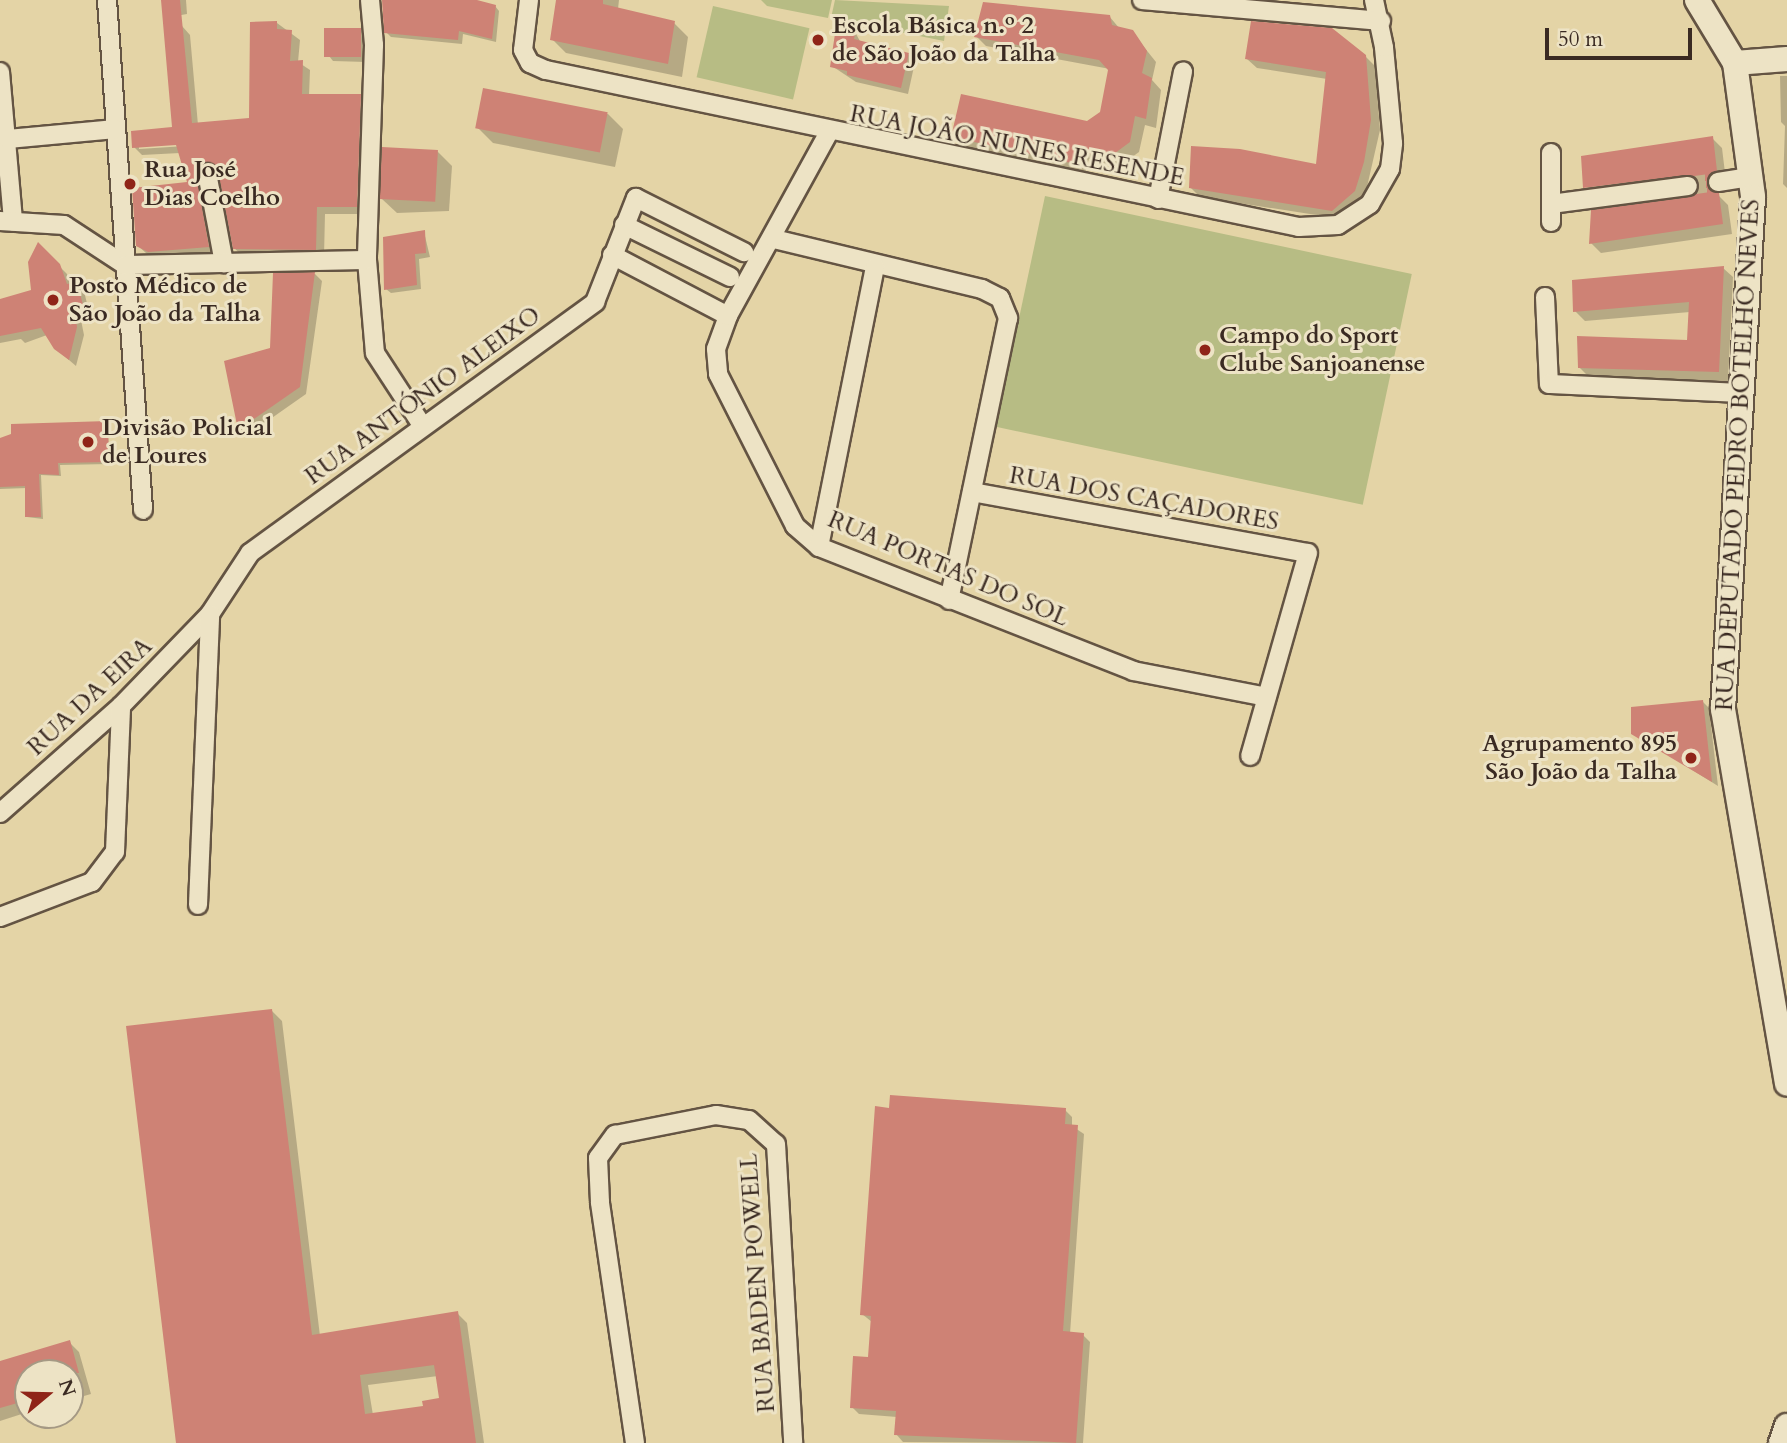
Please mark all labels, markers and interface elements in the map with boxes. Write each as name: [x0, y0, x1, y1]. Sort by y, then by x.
place label: Escola Básica n.º 2 de São João da Talha: [832, 12, 1056, 68]
scale bar: [1549, 14, 1696, 58]
text: 50 m: [1558, 25, 1603, 54]
marker: Escola Básica n.º 2 de São João da Talha: [810, 32, 826, 48]
street label: RUA JOÃO NUNES RESENDE: [847, 99, 1187, 193]
place label: Rua José Dias Coelho: [144, 156, 280, 212]
marker: Rua José Dias Coelho: [122, 176, 138, 192]
street label: RUA DEPUTADO PEDRO BOTELHO NEVES: [1710, 198, 1766, 712]
place label: Posto Médico de São João da Talha: [69, 272, 261, 328]
marker: Posto Médico de São João da Talha: [43, 290, 63, 310]
street label: RUA ANTÓNIO ALEIXO: [300, 301, 546, 491]
place label: Campo do Sport Clube Sanjoanense: [1219, 322, 1425, 378]
marker: Campo do Sport Clube Sanjoanense: [1197, 342, 1213, 358]
place label: Divisão Policial de Loures: [102, 414, 272, 470]
marker: Divisão Policial de Loures: [80, 434, 96, 450]
street label: RUA DOS CAÇADORES: [1007, 461, 1281, 537]
street label: RUA PORTAS DO SOL: [823, 505, 1073, 633]
street label: RUA DA EIRA: [22, 632, 158, 762]
place label: Agrupamento 895 São João da Talha: [1482, 730, 1677, 786]
marker: Agrupamento 895 São João da Talha: [1683, 750, 1699, 766]
street label: RUA BADEN POWELL: [735, 1152, 781, 1414]
north arrow: [14, 1359, 84, 1429]
text: N: [52, 1376, 82, 1400]

